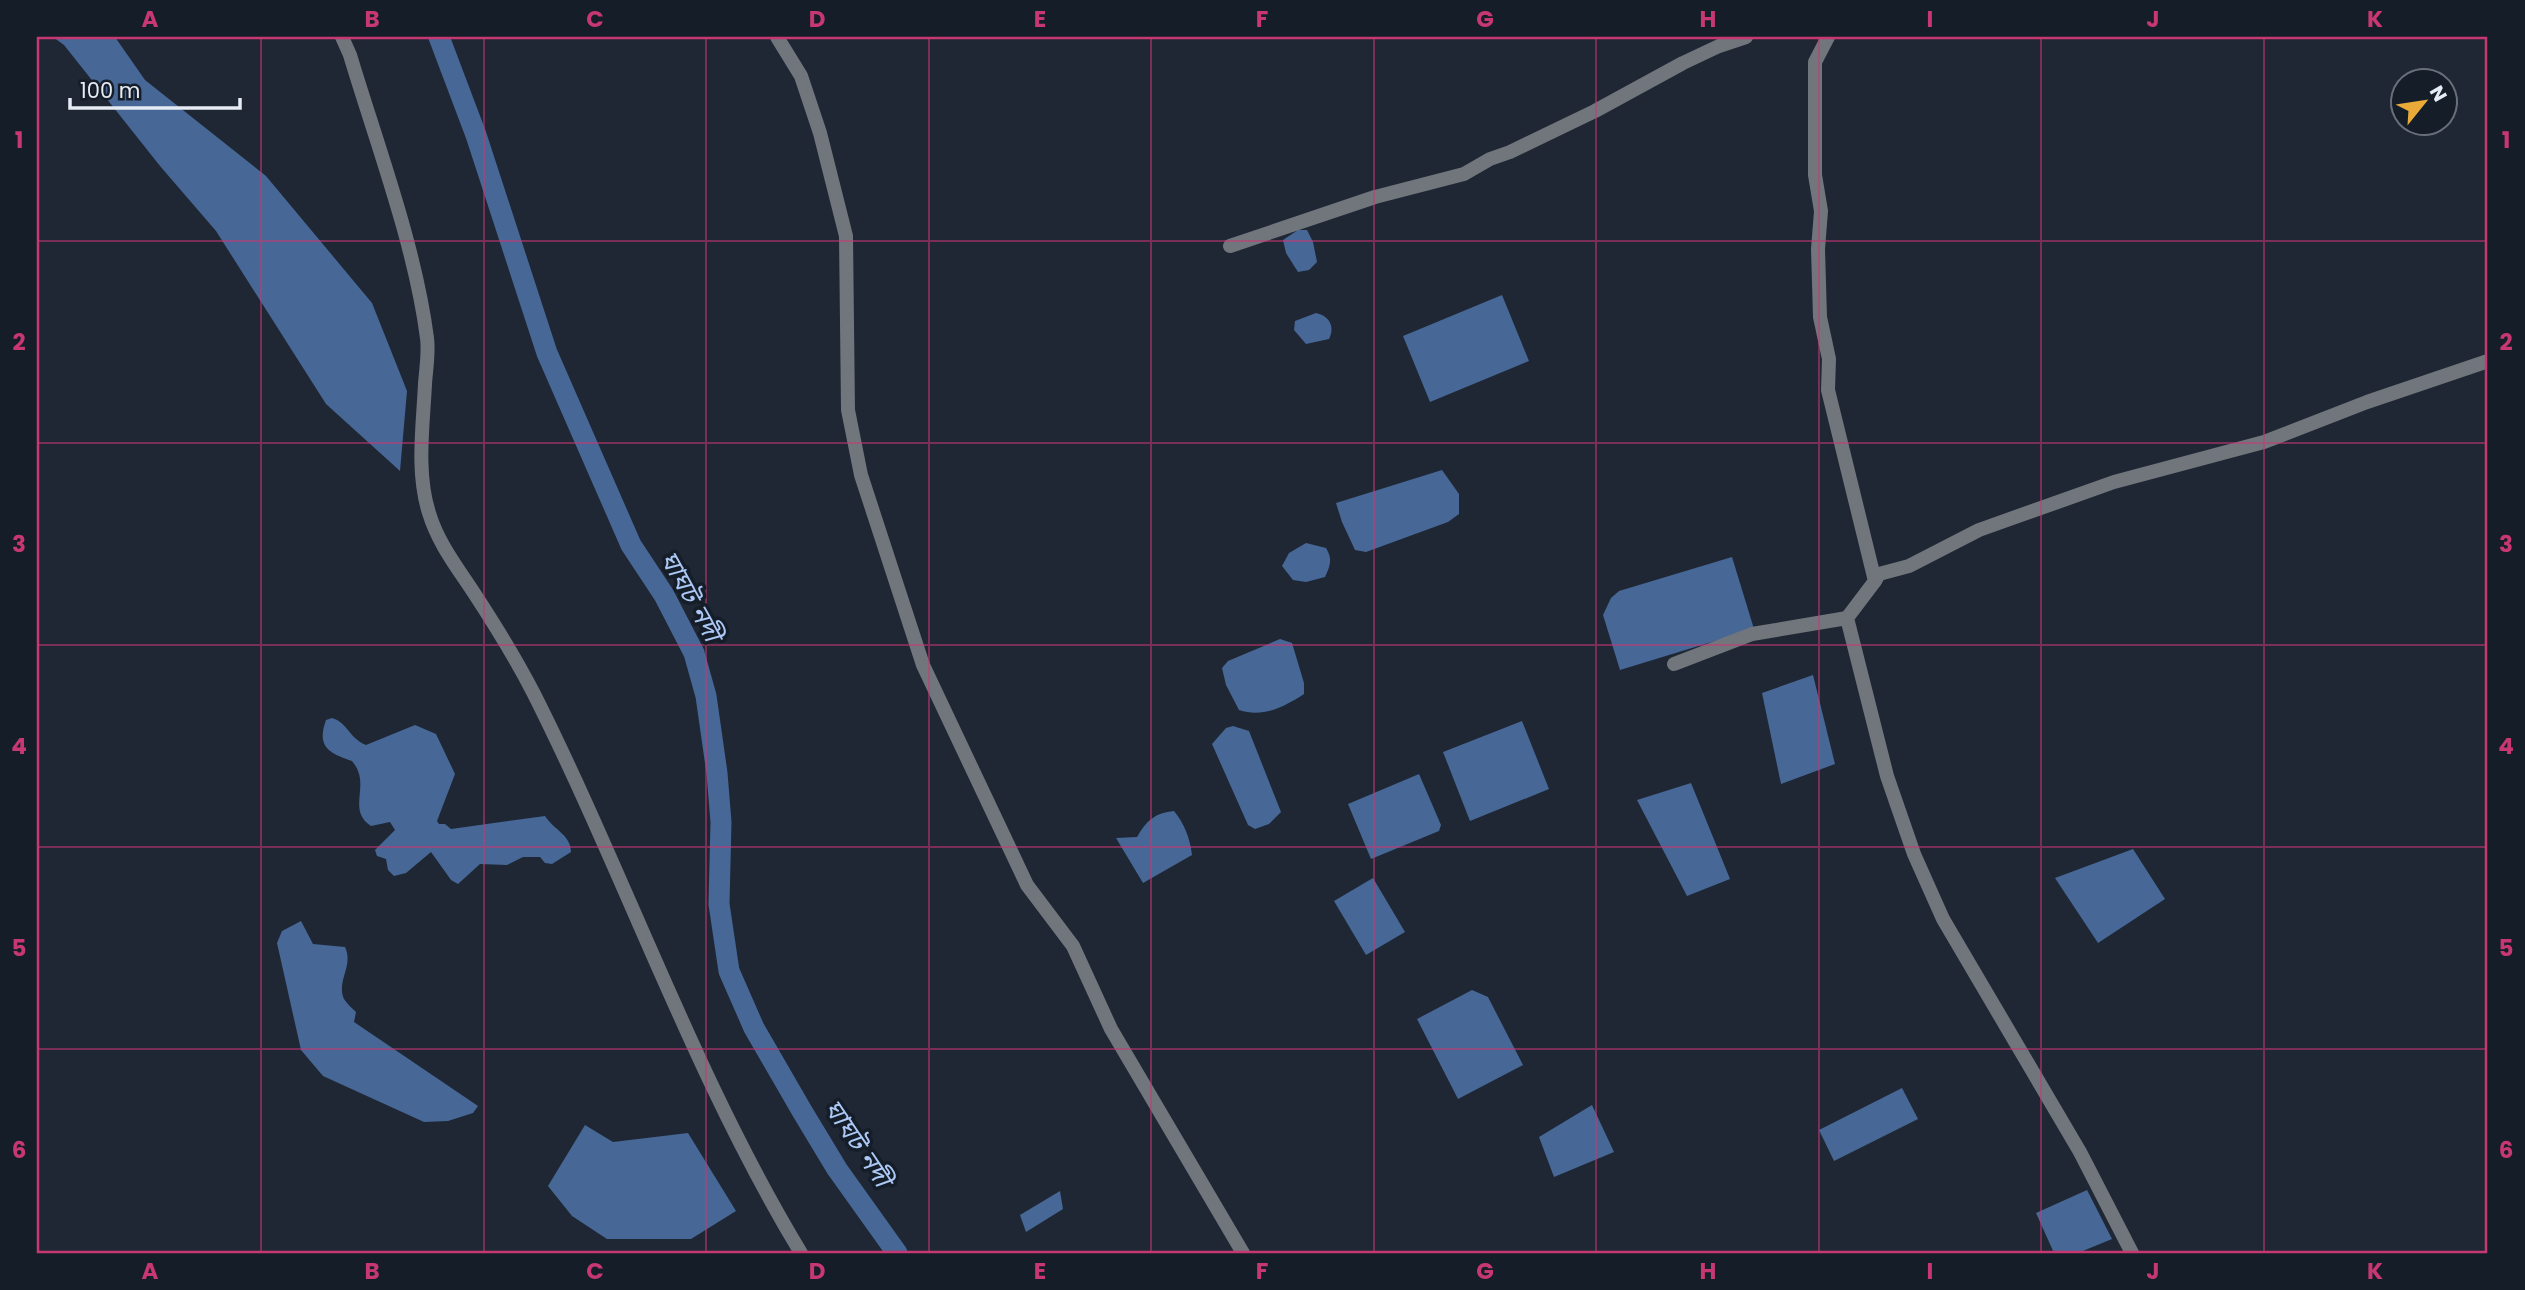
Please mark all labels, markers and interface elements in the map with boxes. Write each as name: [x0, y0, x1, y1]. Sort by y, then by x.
text: A: [142, 3, 159, 35]
text: B: [364, 3, 380, 35]
text: C: [586, 3, 604, 35]
text: D: [809, 3, 825, 35]
text: E: [1034, 3, 1046, 35]
text: F: [1256, 3, 1268, 35]
text: G: [1476, 3, 1494, 35]
text: H: [1700, 3, 1716, 35]
text: I: [1927, 3, 1933, 35]
text: J: [2146, 3, 2160, 35]
text: K: [2367, 3, 2383, 35]
scale bar: [70, 66, 240, 110]
north arrow: [2388, 66, 2458, 136]
text: 100 m: [80, 76, 140, 105]
text: N: [2423, 81, 2454, 107]
text: 1: [15, 124, 23, 156]
text: 1: [2502, 124, 2510, 156]
text: 2: [12, 326, 26, 358]
text: 2: [2499, 326, 2513, 358]
text: 3: [12, 528, 26, 560]
text: 3: [2499, 528, 2513, 560]
water label: ঘাঘট নদী: [651, 544, 733, 652]
text: 4: [11, 730, 27, 762]
text: 4: [2498, 730, 2514, 762]
text: 5: [12, 932, 26, 964]
text: 5: [2499, 932, 2513, 964]
water label: ঘাঘট নদী: [816, 1092, 903, 1198]
text: 6: [12, 1134, 26, 1166]
text: 6: [2499, 1134, 2513, 1166]
text: A: [142, 1255, 159, 1287]
text: B: [364, 1255, 380, 1287]
text: C: [586, 1255, 604, 1287]
text: D: [809, 1255, 825, 1287]
text: E: [1034, 1255, 1046, 1287]
text: F: [1256, 1255, 1268, 1287]
text: G: [1476, 1255, 1494, 1287]
text: H: [1700, 1255, 1716, 1287]
text: I: [1927, 1255, 1933, 1287]
text: J: [2146, 1255, 2160, 1287]
text: K: [2367, 1255, 2383, 1287]

